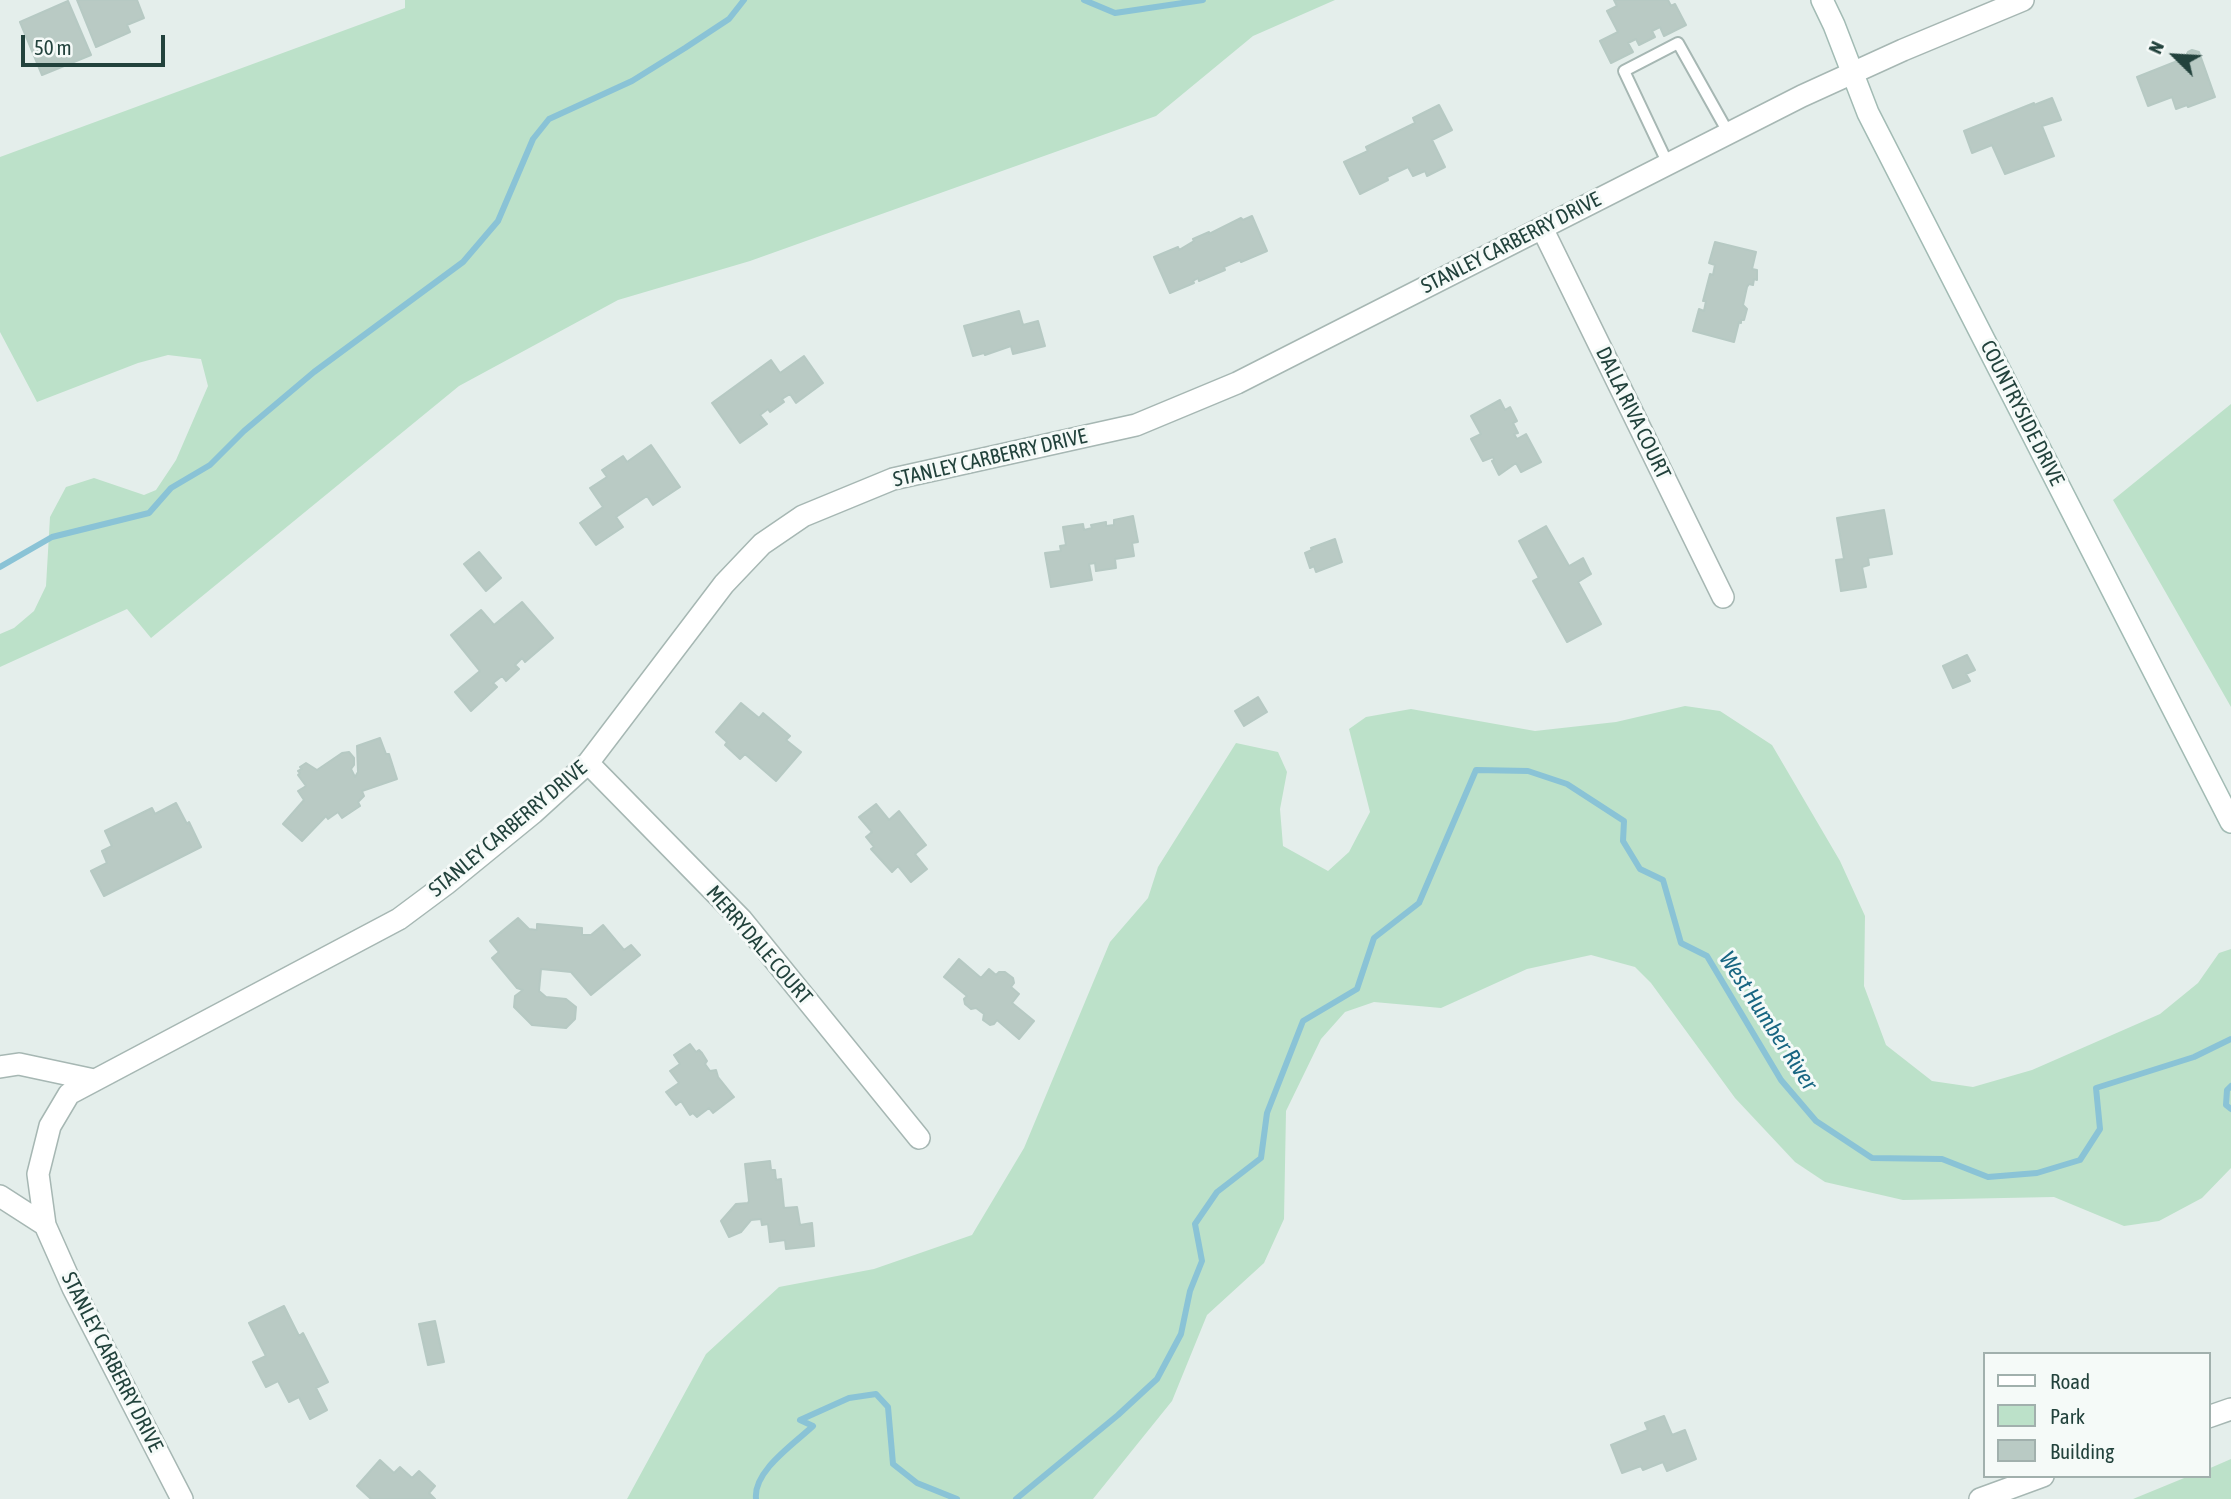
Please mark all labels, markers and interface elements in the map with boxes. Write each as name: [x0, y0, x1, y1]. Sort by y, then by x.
scale bar: [24, 21, 168, 65]
north arrow: [2140, 21, 2210, 91]
text: 50 m: [34, 35, 72, 59]
text: N: [2143, 38, 2168, 57]
street label: STANLEY CARBERRY DRIVE: [1417, 187, 1605, 299]
street label: COUNTRYSIDE DRIVE: [1975, 336, 2069, 490]
street label: DALLA RIVA COURT: [1590, 343, 1676, 483]
street label: STANLEY CARBERRY DRIVE: [891, 423, 1089, 493]
street label: STANLEY CARBERRY DRIVE: [424, 756, 592, 902]
street label: MERRYDALE COURT: [701, 881, 817, 1009]
water label: West Humber River: [1713, 946, 1823, 1096]
street label: STANLEY CARBERRY DRIVE: [56, 1268, 168, 1456]
legend: [1982, 1352, 2210, 1478]
text: Road: [2050, 1369, 2090, 1393]
text: Park: [2050, 1404, 2085, 1428]
text: Building: [2050, 1439, 2114, 1463]

